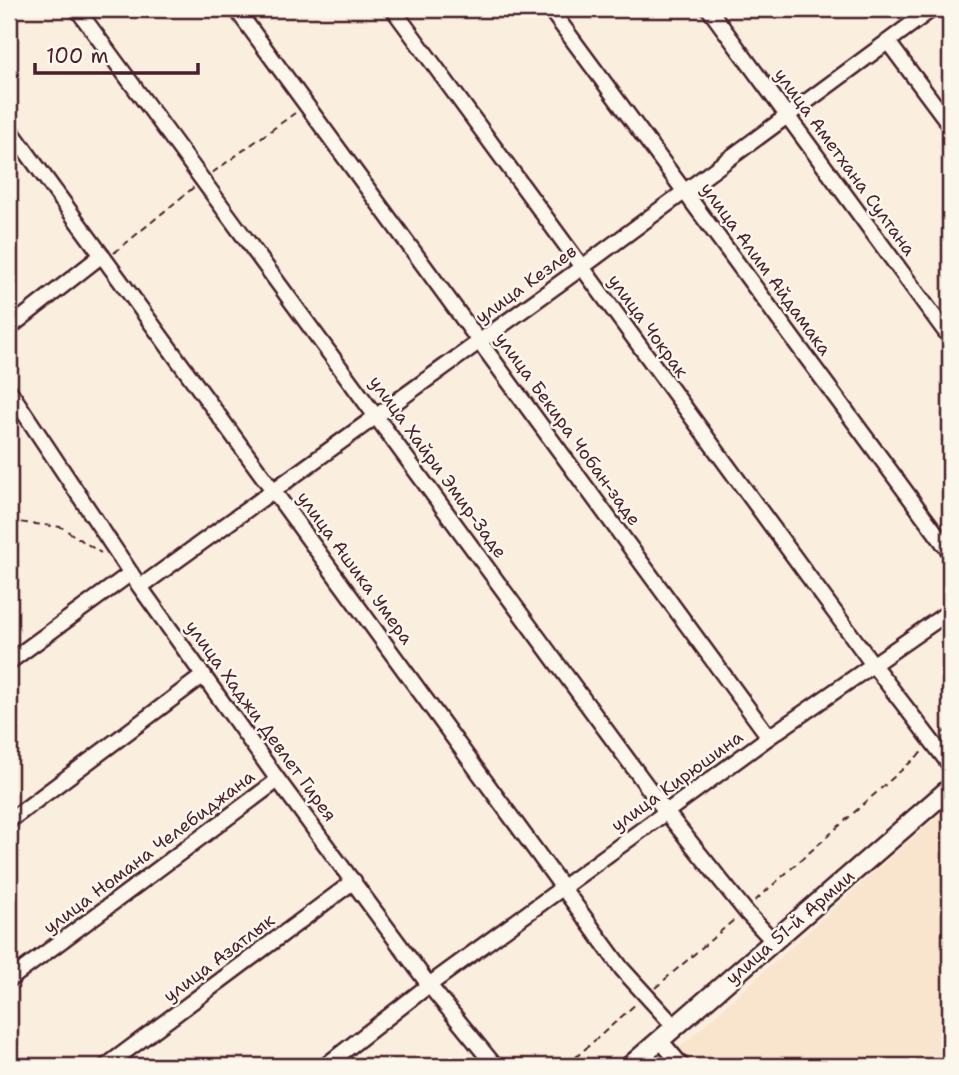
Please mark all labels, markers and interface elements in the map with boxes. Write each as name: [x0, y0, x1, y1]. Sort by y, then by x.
scale bar: [35, 32, 198, 76]
text: 100 m: [46, 42, 109, 70]
street label: улица Аметхана Султана: [769, 63, 921, 261]
street label: улица Алим Айдамака: [695, 178, 837, 360]
street label: улица Кезлев: [470, 239, 582, 329]
street label: улица Чокрак: [602, 269, 694, 383]
street label: улица Бекира Чобан-заде: [490, 327, 646, 531]
street label: улица Хайри Эмир-Заде: [364, 371, 512, 563]
street label: улица Ашика Умера: [291, 487, 419, 649]
street label: улица Хаджи Девлет Гирея: [180, 616, 342, 826]
street label: улица Кирюшина: [606, 725, 748, 837]
street label: улица Номана Челебиджана: [38, 765, 260, 939]
street label: улица 51-й Армии: [720, 864, 860, 990]
street label: улица Азатлык: [158, 908, 280, 1008]

